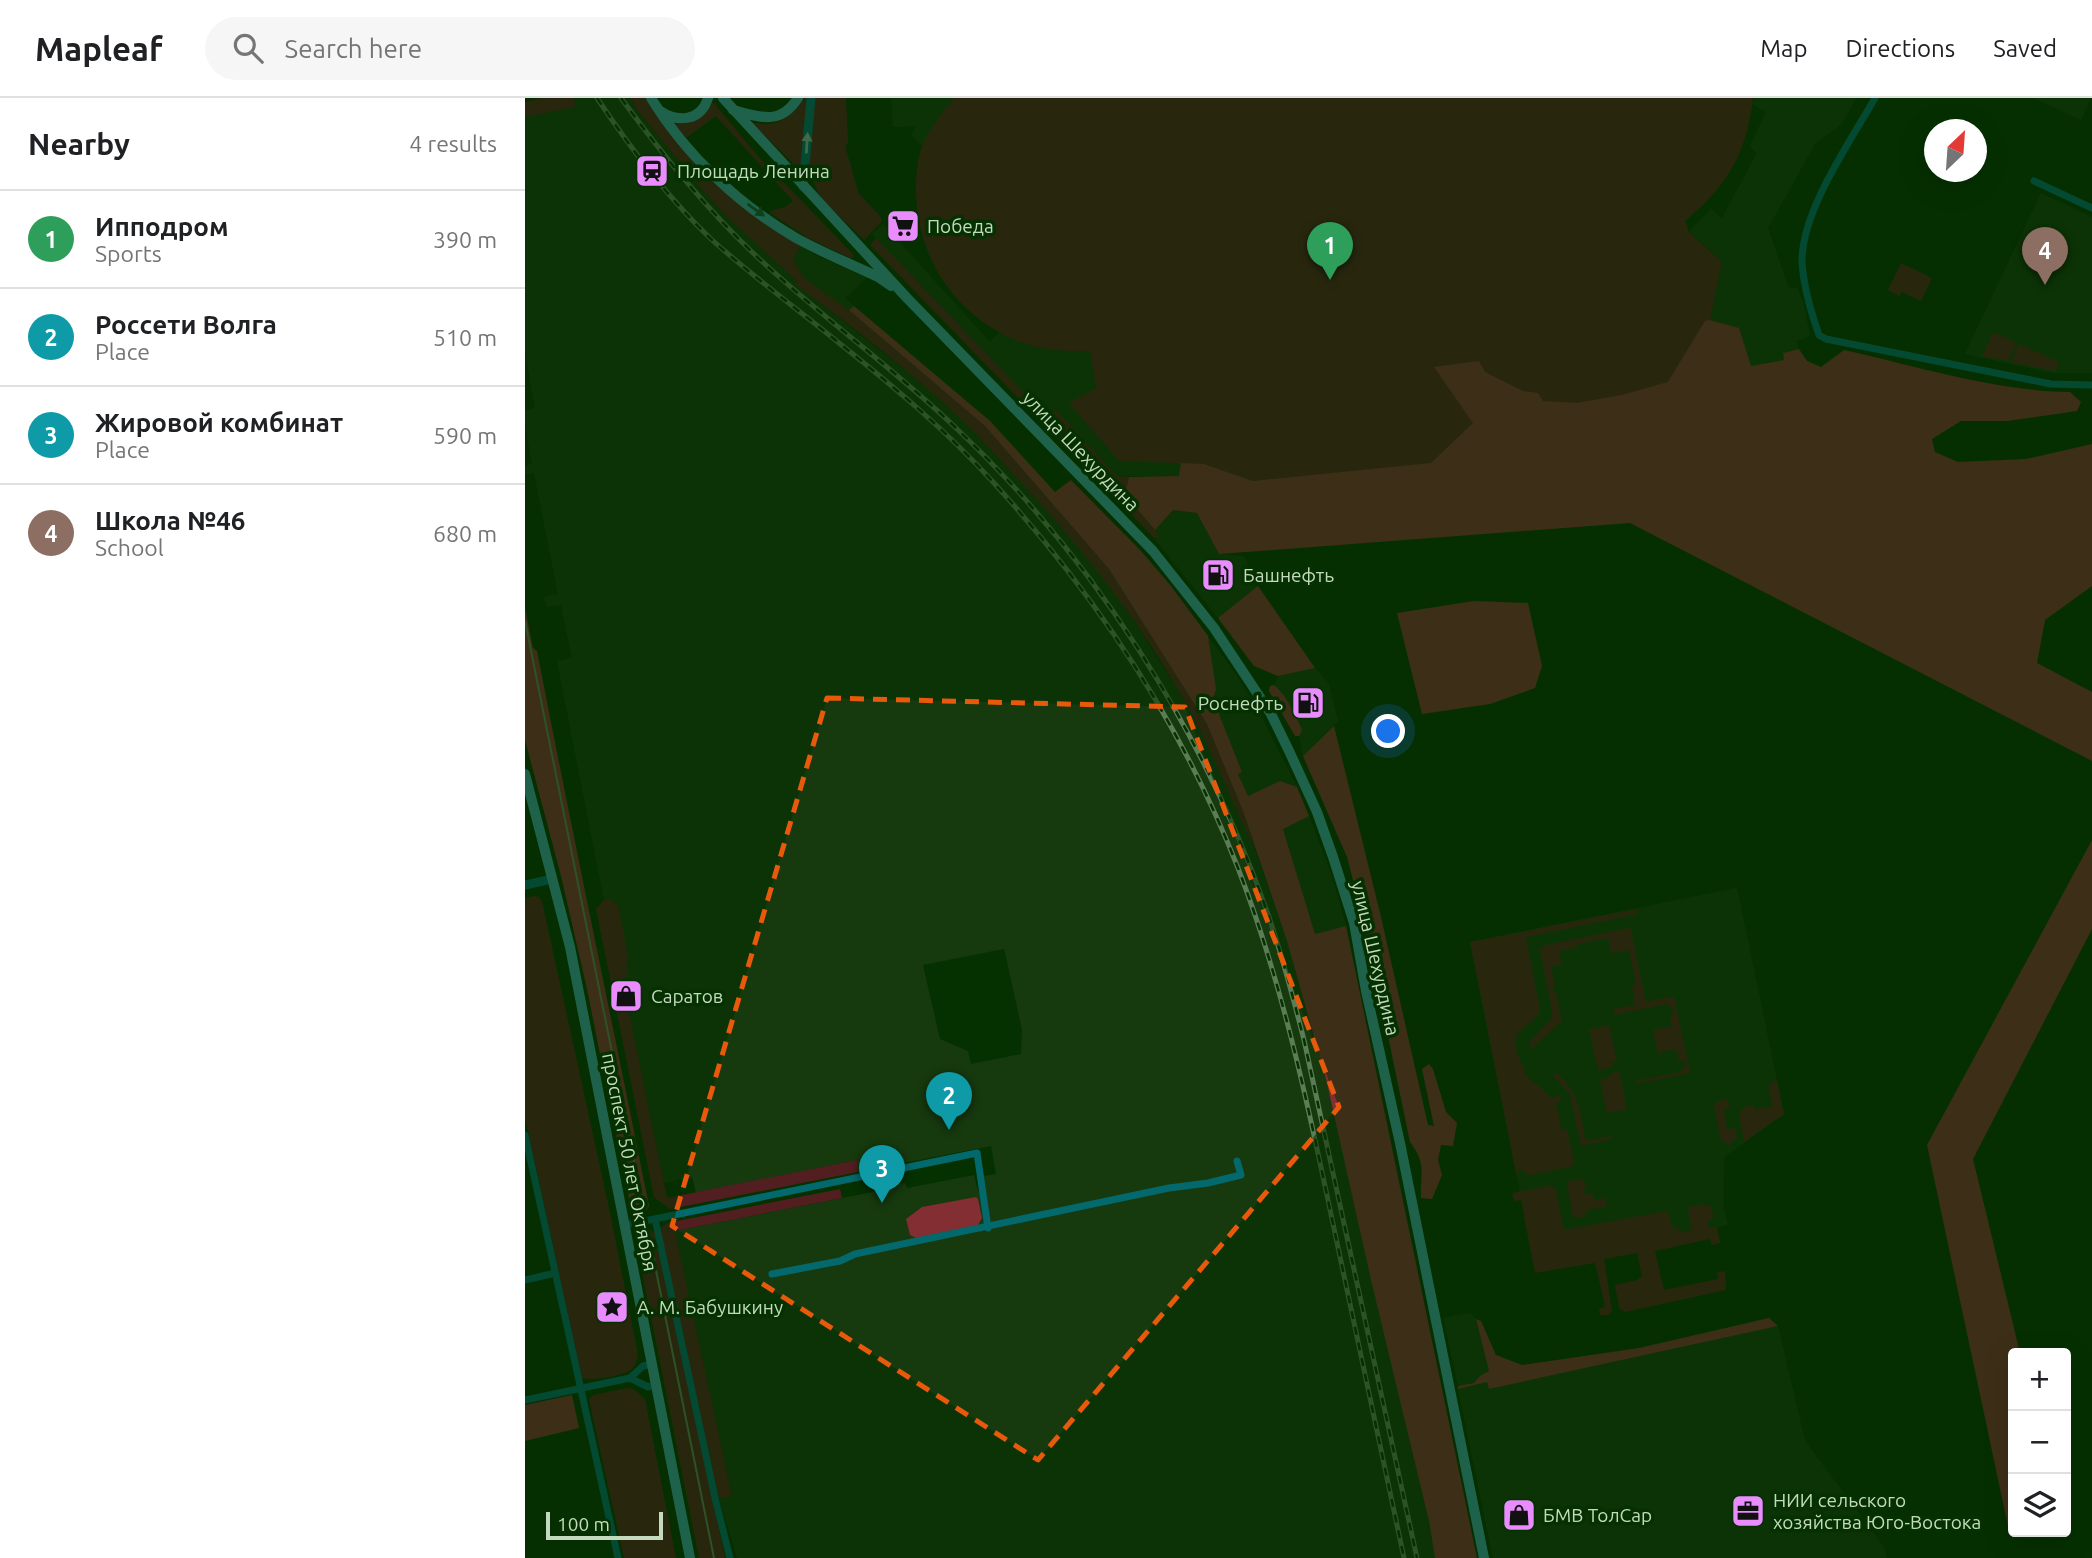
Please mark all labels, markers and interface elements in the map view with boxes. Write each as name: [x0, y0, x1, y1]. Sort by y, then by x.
search box: [205, 17, 695, 80]
icon: search: [229, 29, 267, 67]
text: Mapleaf: [35, 30, 163, 67]
text: Search here: [285, 34, 422, 63]
text: Map: [1760, 35, 1807, 62]
text: Directions: [1845, 35, 1955, 62]
text: Saved: [1993, 35, 2057, 62]
north arrow: [1924, 119, 1987, 182]
text: Nearby: [28, 127, 130, 161]
text: 4 results: [409, 131, 497, 156]
one-way arrow: [801, 131, 812, 153]
station icon: Площадь Ленина: [633, 152, 671, 190]
place label: Площадь Ленина: [677, 160, 830, 182]
one-way arrow: [747, 203, 765, 217]
supermarket icon: Победа: [884, 207, 922, 245]
text: Ипподром: [95, 212, 228, 241]
place label: Победа: [927, 215, 994, 237]
pin: 1: [1307, 222, 1353, 280]
text: 1: [45, 227, 57, 252]
text: 390 m: [433, 227, 497, 252]
pin: 4: [2022, 227, 2068, 285]
text: Sports: [95, 241, 162, 266]
text: Россети Волга: [95, 310, 277, 339]
text: 2: [45, 325, 57, 350]
text: 510 m: [433, 325, 497, 350]
text: Place: [95, 339, 150, 364]
street label: улица Шехурдина: [1018, 386, 1144, 516]
text: Жировой комбинат: [95, 408, 343, 437]
text: 3: [45, 423, 57, 448]
text: 590 m: [433, 423, 497, 448]
text: Place: [95, 437, 150, 462]
text: Школа №46: [95, 506, 245, 535]
text: 4: [45, 521, 57, 546]
text: 680 m: [433, 521, 497, 546]
text: School: [95, 535, 164, 560]
fuel station icon: Башнефть: [1199, 556, 1237, 594]
place label: Башнефть: [1243, 564, 1334, 586]
fuel station icon: Роснефть: [1289, 684, 1327, 722]
place label: Роснефть: [1198, 692, 1283, 714]
your location: [1371, 714, 1405, 748]
street label: улица Шехурдина: [1347, 878, 1405, 1038]
shop icon: Саратов: [607, 977, 645, 1015]
place label: Саратов: [651, 985, 723, 1007]
street label: проспект 50 лет Октября: [598, 1051, 662, 1273]
pin: 2: [926, 1072, 972, 1130]
pin: 3: [859, 1145, 905, 1203]
place icon: А. М. Бабушкину: [593, 1288, 631, 1326]
place label: А. М. Бабушкину: [637, 1296, 783, 1318]
map controls: [2008, 1348, 2071, 1537]
button: +: [2008, 1348, 2071, 1411]
button: −: [2008, 1411, 2071, 1474]
button: layers: [2008, 1474, 2071, 1537]
place label: НИИ сельского хозяйства Юго-Востока: [1773, 1489, 1981, 1533]
office icon: НИИ сельского хозяйства Юго-Востока: [1729, 1492, 1767, 1530]
shop icon: БМВ ТолСар: [1500, 1496, 1538, 1534]
place label: БМВ ТолСар: [1543, 1504, 1652, 1526]
scale bar: [546, 1509, 663, 1541]
text: 100 m: [557, 1513, 610, 1535]

